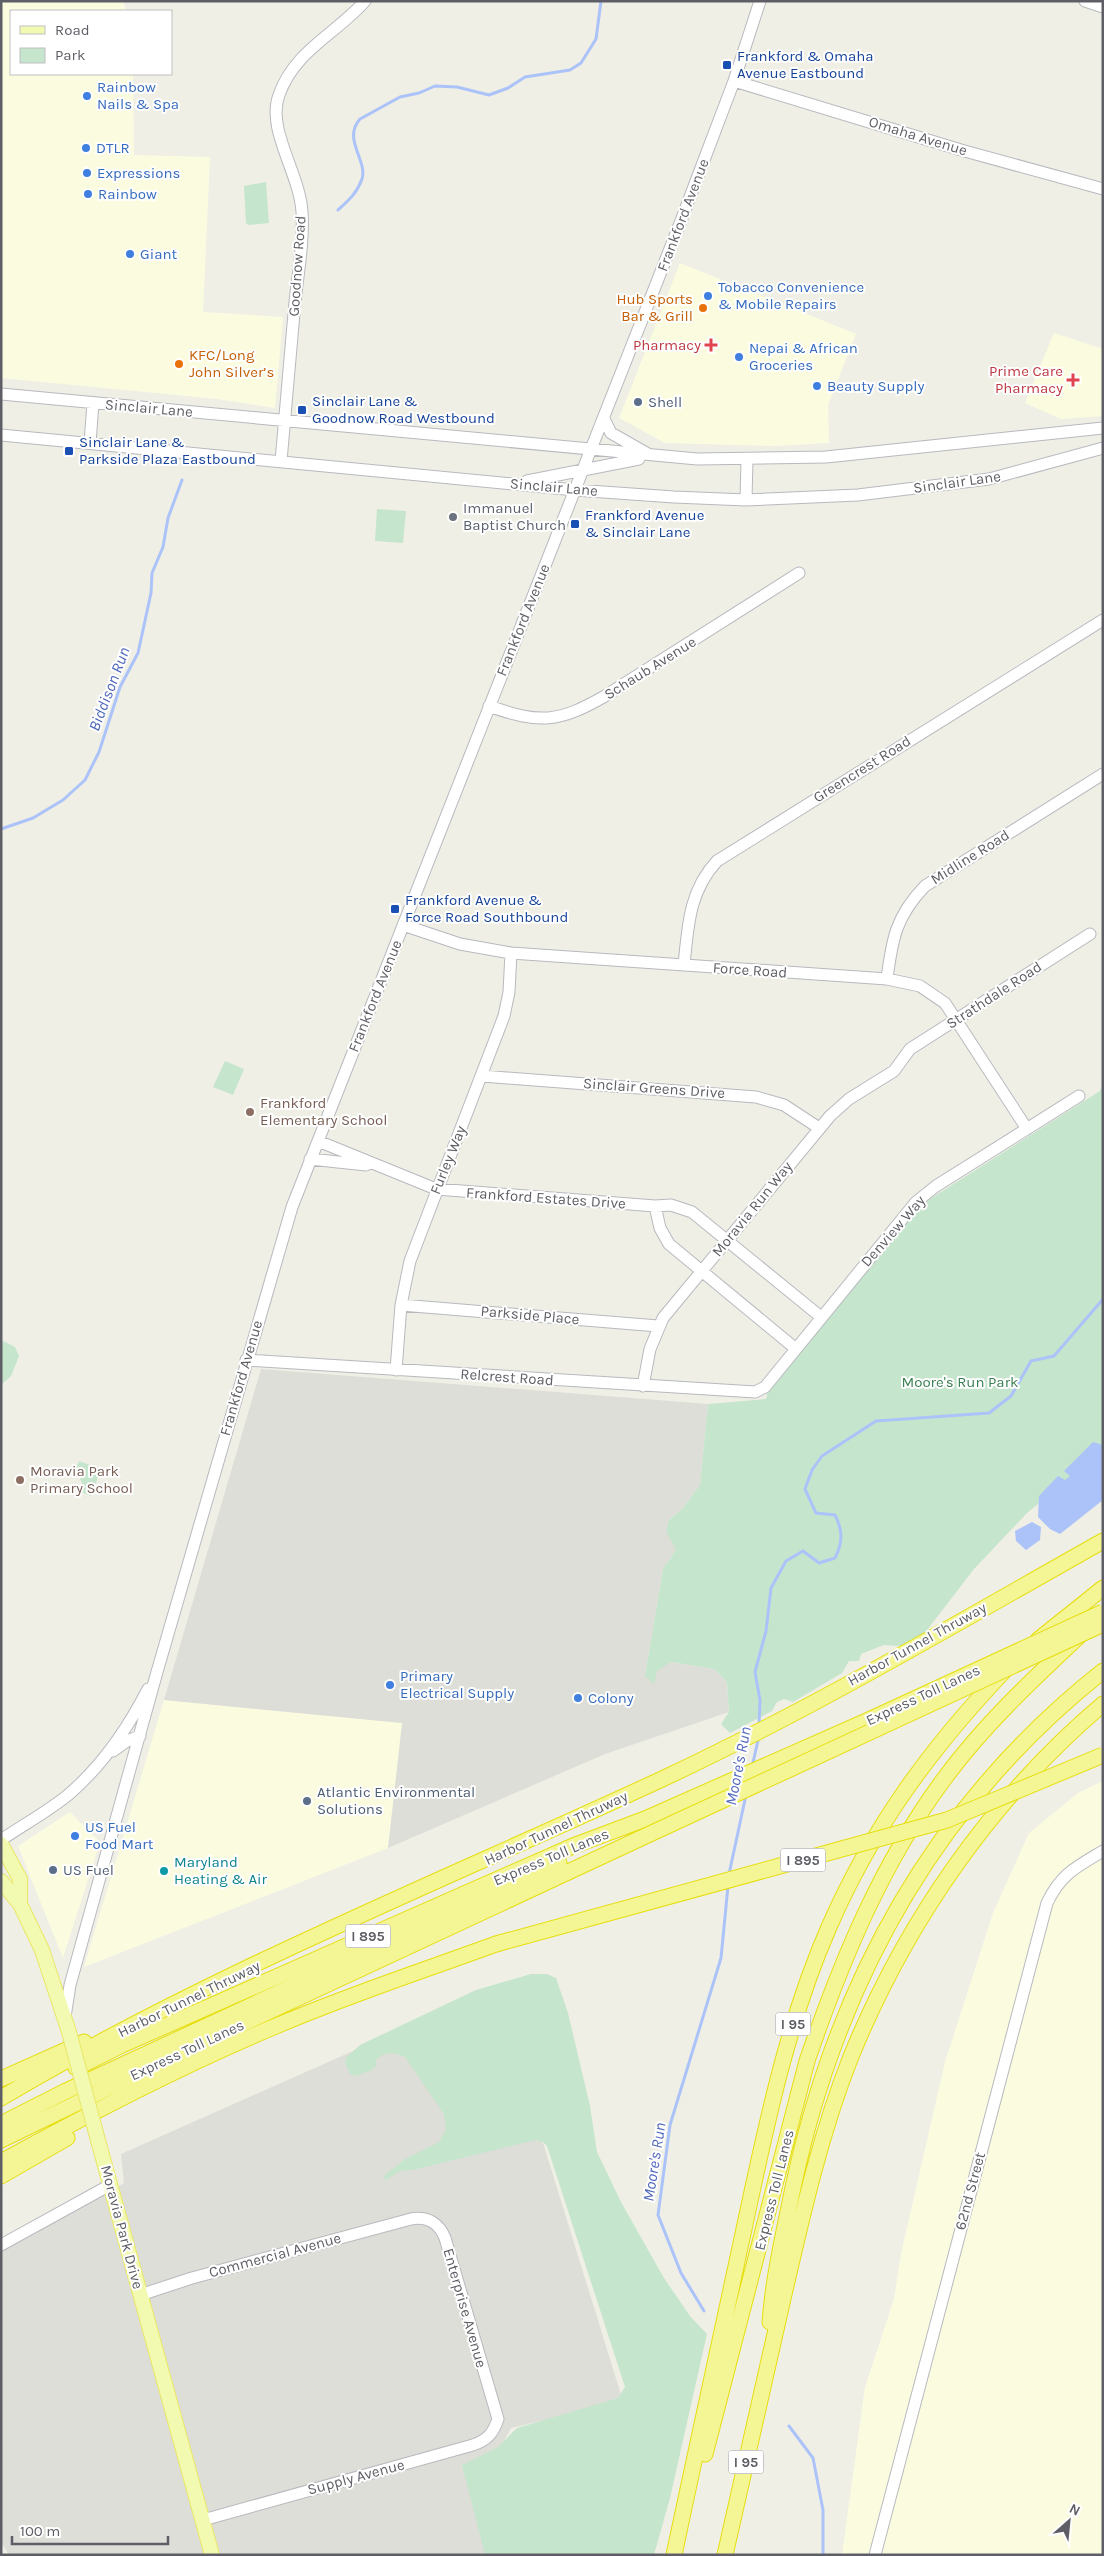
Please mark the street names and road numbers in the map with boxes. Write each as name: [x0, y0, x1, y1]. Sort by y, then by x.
street label: Omaha Avenue: [866, 112, 970, 160]
street label: Frankford Avenue: [653, 156, 713, 274]
street label: Goodnow Road: [284, 215, 310, 317]
street label: Sinclair Lane: [104, 395, 194, 421]
street label: Sinclair Lane: [912, 467, 1002, 497]
street label: Sinclair Lane: [509, 474, 599, 500]
street label: Frankford Avenue: [492, 561, 554, 679]
street label: Schaub Avenue: [601, 633, 699, 703]
street label: Greencrest Road: [810, 732, 914, 806]
street label: Midline Road: [927, 826, 1013, 888]
street label: Frankford Avenue: [344, 937, 406, 1055]
street label: Strathdale Road: [943, 957, 1045, 1033]
street label: Force Road: [712, 958, 788, 982]
street label: Sinclair Greens Drive: [582, 1074, 726, 1102]
street label: Furley Way: [426, 1123, 470, 1197]
street label: Moravia Run Way: [708, 1158, 796, 1260]
street label: Frankford Estates Drive: [466, 1183, 626, 1213]
street label: Denview Way: [857, 1192, 929, 1270]
street label: Parkside Place: [480, 1302, 580, 1328]
street label: Frankford Avenue: [216, 1318, 266, 1438]
street label: Relcrest Road: [460, 1365, 554, 1389]
street label: Harbor Tunnel Thruway: [844, 1598, 990, 1690]
street label: Express Toll Lanes: [863, 1661, 983, 1729]
street label: Harbor Tunnel Thruway: [481, 1787, 631, 1869]
street label: Express Toll Lanes: [491, 1825, 611, 1889]
road number: I 895: [780, 1848, 826, 1872]
road number: I 895: [346, 1924, 390, 1948]
street label: Harbor Tunnel Thruway: [115, 1957, 263, 2041]
road number: I 95: [776, 2012, 810, 2036]
street label: Express Toll Lanes: [127, 2016, 247, 2084]
street label: Express Toll Lanes: [750, 2128, 798, 2252]
street label: 62nd Street: [951, 2150, 989, 2232]
street label: Moravia Park Drive: [97, 2163, 147, 2291]
street label: Commercial Avenue: [207, 2229, 343, 2281]
street label: Enterprise Avenue: [439, 2246, 491, 2370]
road number: I 95: [728, 2450, 764, 2474]
street label: Supply Avenue: [305, 2455, 407, 2499]

